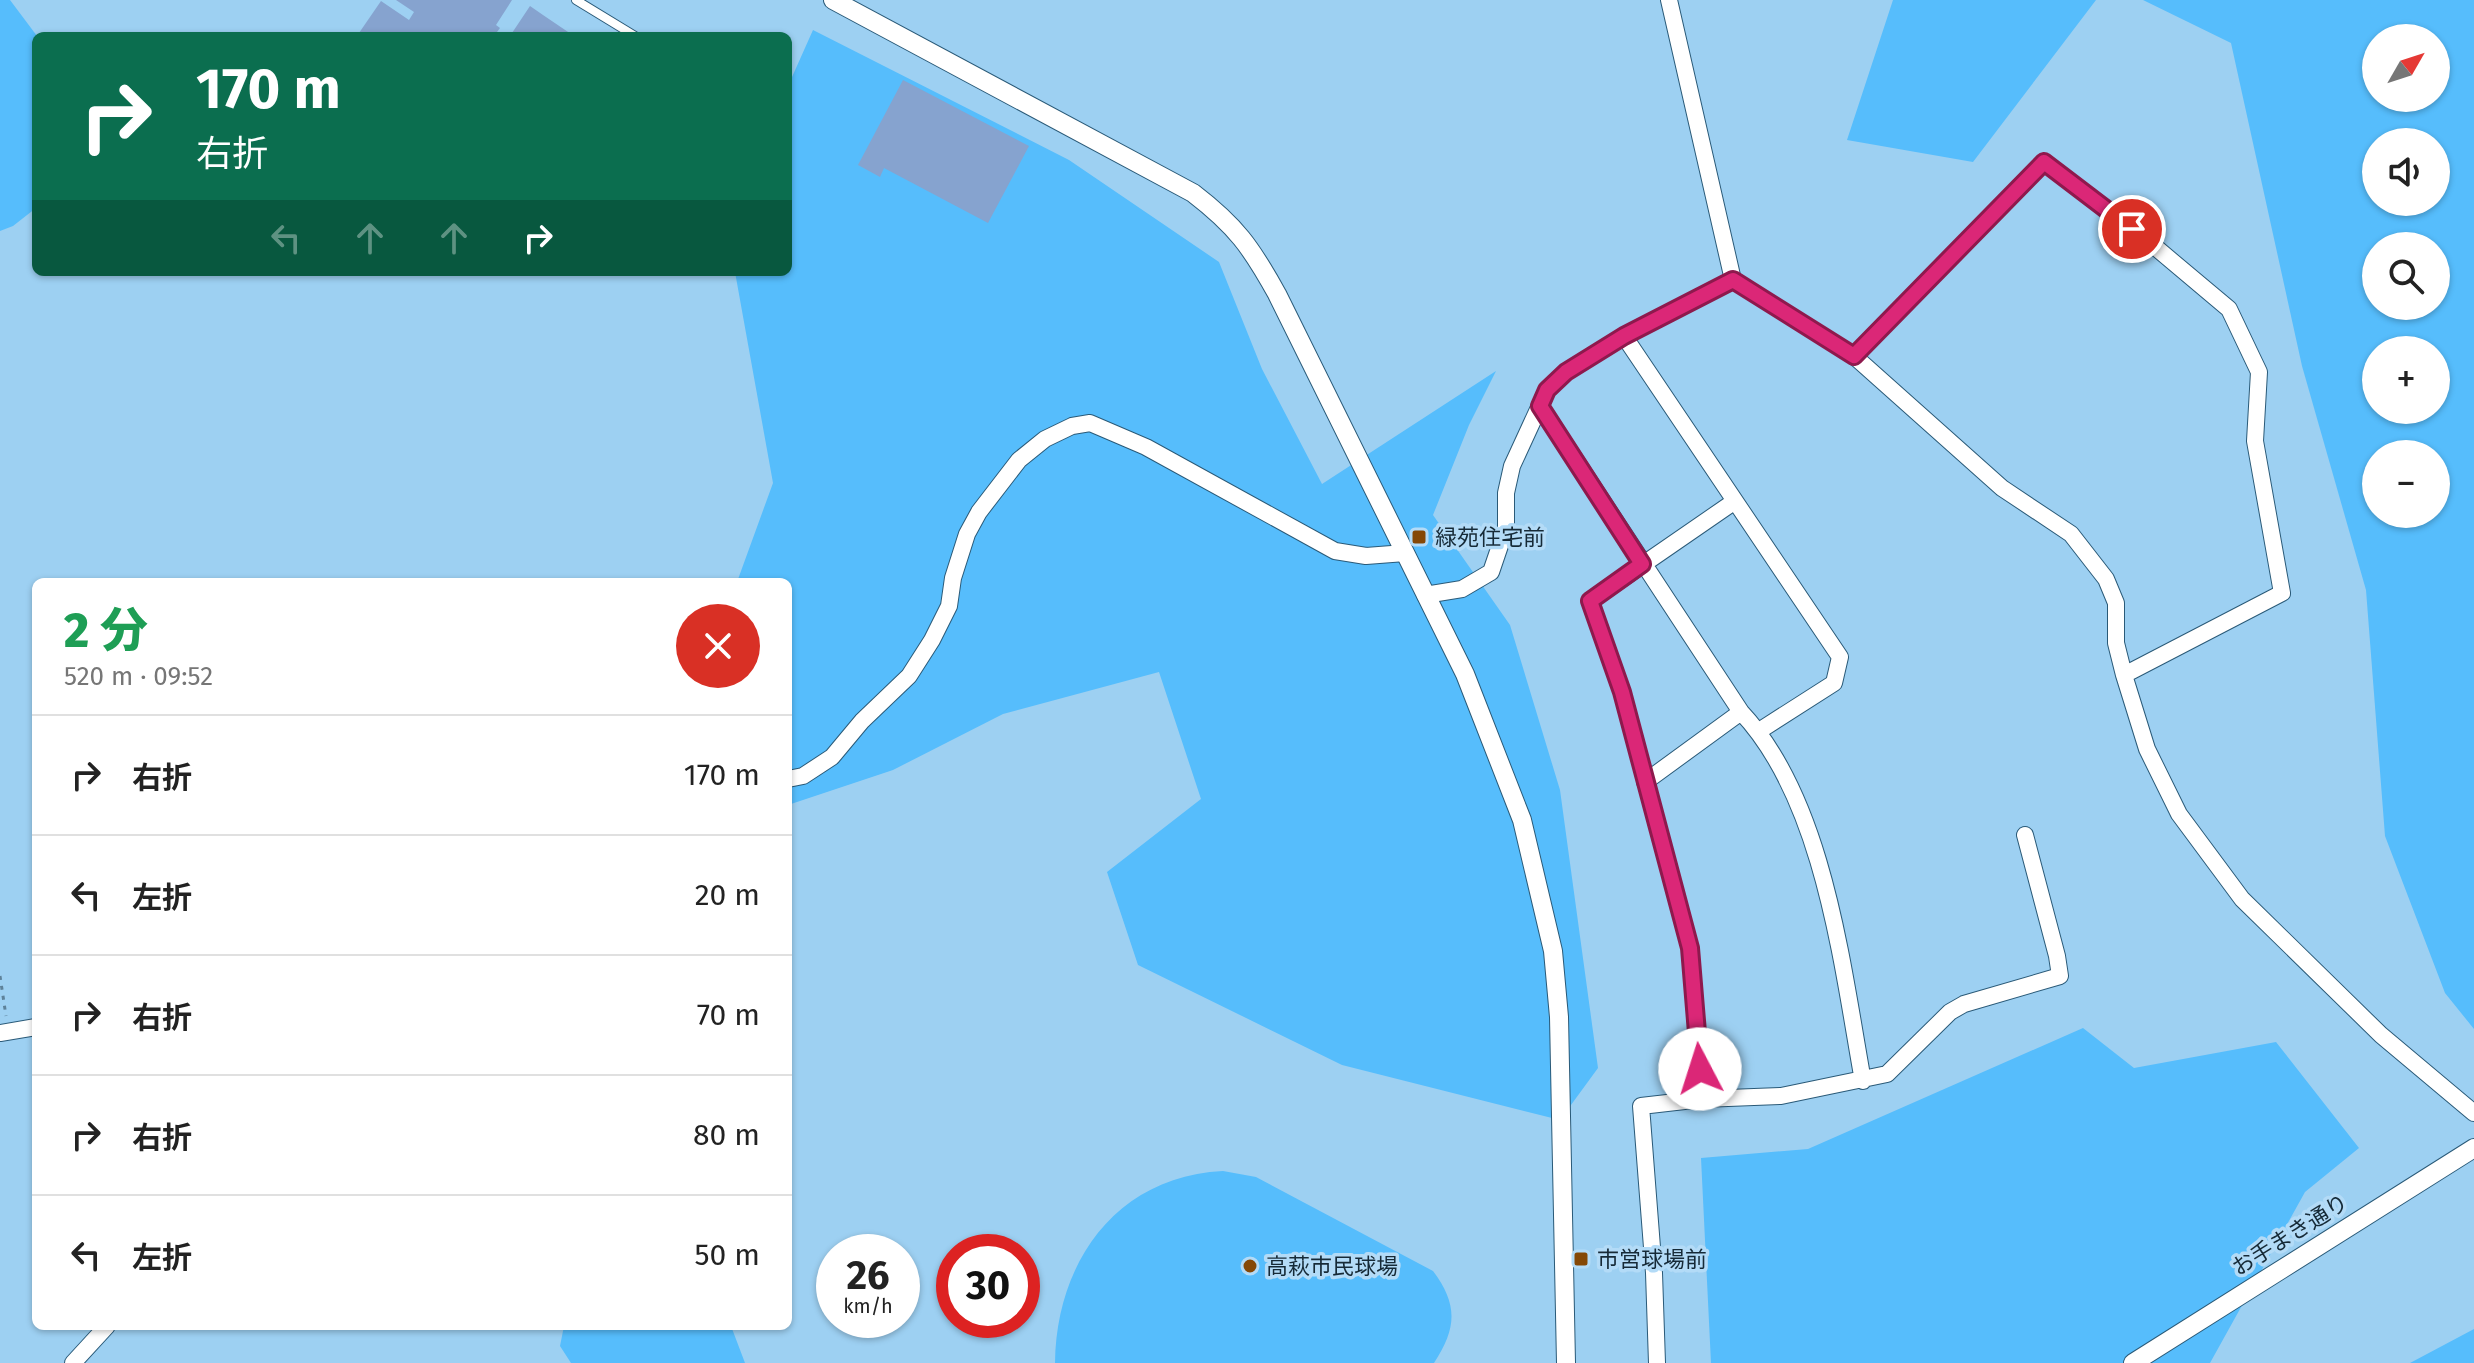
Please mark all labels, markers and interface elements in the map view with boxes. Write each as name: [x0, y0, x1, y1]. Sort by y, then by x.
north arrow: [2362, 24, 2450, 112]
map controls: [2362, 24, 2450, 528]
text: 170 m: [196, 56, 341, 123]
icon: right: [64, 64, 168, 168]
button: sound: [2362, 128, 2450, 216]
text: 右折: [196, 132, 268, 176]
pin: [2098, 195, 2166, 263]
icon: arrive: [2110, 207, 2154, 251]
icon: left: [264, 216, 308, 260]
icon: ahead: [348, 216, 392, 260]
icon: ahead: [432, 216, 476, 260]
icon: right: [516, 216, 560, 260]
button: search: [2362, 232, 2450, 320]
button: +: [2362, 336, 2450, 424]
button: −: [2362, 440, 2450, 528]
place label: 緑苑住宅前: [1435, 524, 1545, 551]
marker: 緑苑住宅前: [1410, 528, 1428, 546]
text: 2 分: [64, 602, 148, 660]
button: close: [676, 604, 760, 688]
text: 520 m · 09:52: [64, 661, 213, 692]
icon: right: [64, 753, 108, 797]
text: 170 m: [684, 757, 760, 793]
text: 右折: [132, 760, 192, 796]
icon: left: [64, 873, 108, 917]
text: 20 m: [695, 877, 760, 913]
text: 左折: [132, 880, 192, 916]
icon: right: [64, 993, 108, 1037]
text: 70 m: [697, 997, 760, 1033]
text: 右折: [132, 1000, 192, 1036]
position arrow: [1658, 1027, 1742, 1111]
icon: right: [64, 1113, 108, 1157]
text: 80 m: [693, 1117, 760, 1153]
text: 右折: [132, 1120, 192, 1156]
street label: お手まき通り: [2227, 1189, 2353, 1281]
icon: left: [64, 1233, 108, 1277]
speed limit sign: 30: [936, 1234, 1040, 1338]
text: 50 m: [695, 1237, 760, 1273]
text: 左折: [132, 1240, 192, 1276]
place label: 市営球場前: [1597, 1246, 1707, 1273]
marker: 市営球場前: [1572, 1250, 1590, 1268]
text: 26: [846, 1252, 890, 1300]
place label: 高萩市民球場: [1266, 1253, 1398, 1280]
marker: 高萩市民球場: [1241, 1257, 1259, 1275]
text: km/h: [843, 1294, 893, 1318]

